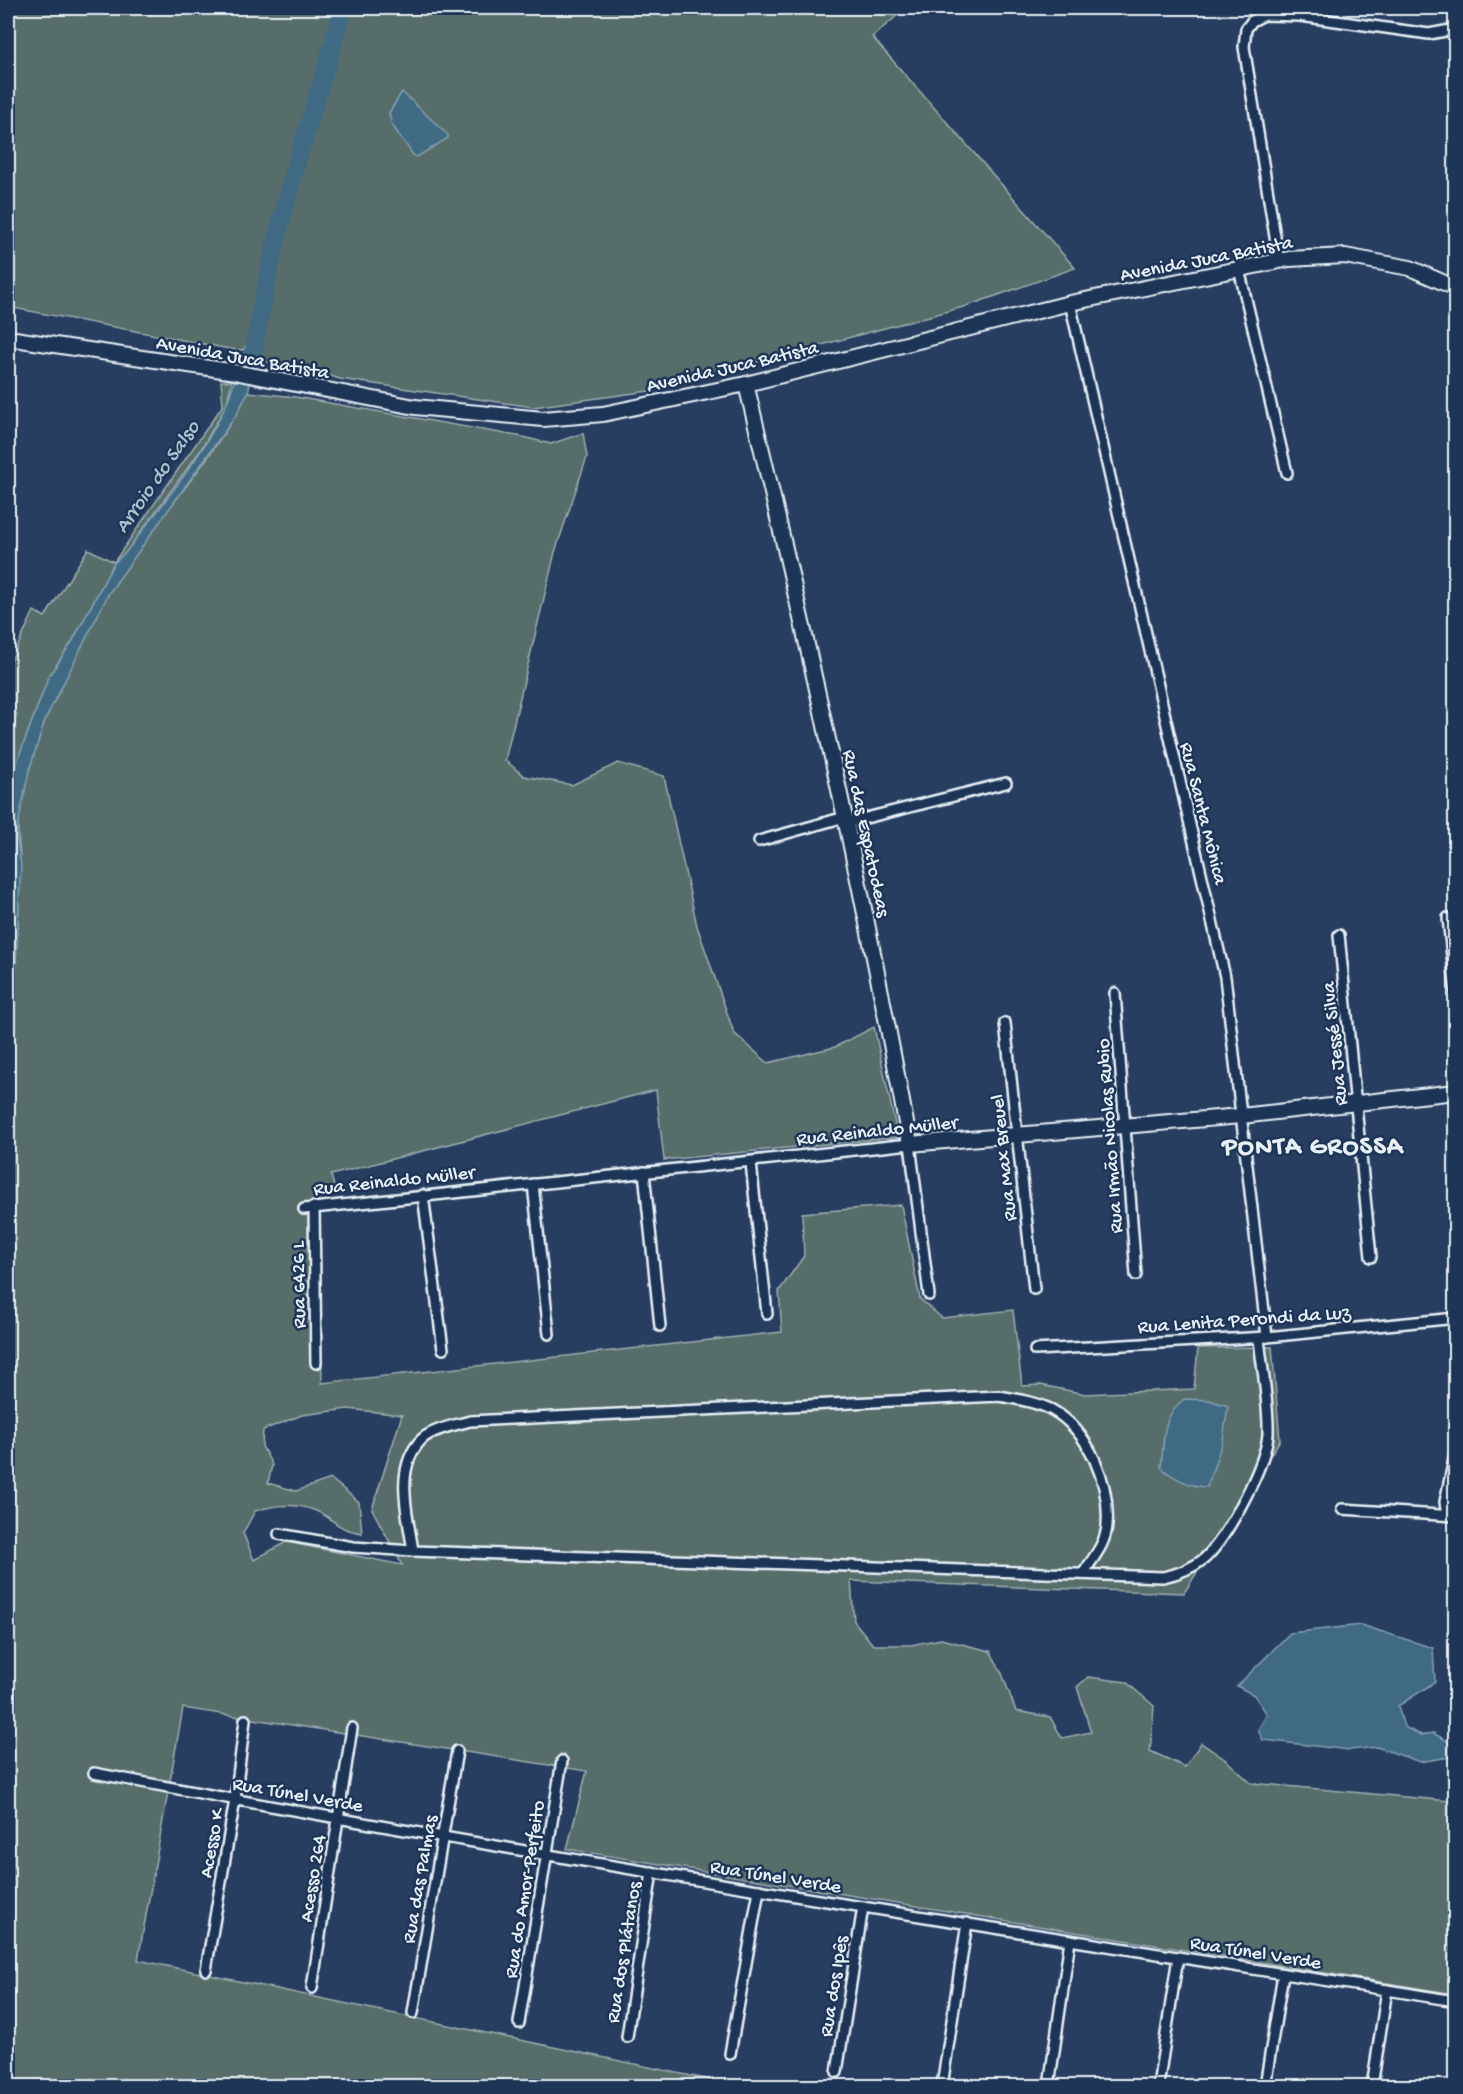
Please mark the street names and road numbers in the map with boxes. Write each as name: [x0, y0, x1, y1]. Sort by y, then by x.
street label: Avenida Juca Batista: [1118, 232, 1296, 288]
street label: Avenida Juca Batista: [154, 333, 332, 386]
street label: Avenida Juca Batista: [645, 337, 822, 399]
street label: Rua Santa Mônica: [1173, 740, 1231, 888]
street label: Rua das Espatodeas: [836, 748, 894, 920]
street label: Rua Jessé Silva: [1318, 980, 1354, 1107]
street label: Rua Irmão Nicolas Rubio: [1093, 1038, 1130, 1234]
street label: Rua Max Breuel: [987, 1093, 1024, 1222]
street label: Rua Reinaldo Müller: [796, 1112, 961, 1152]
street label: Rua Reinaldo Müller: [313, 1162, 478, 1202]
street label: Rua 6426 L: [288, 1240, 313, 1329]
street label: Rua Lenita Perondi da Luz: [1137, 1302, 1353, 1340]
street label: Rua Túnel Verde: [230, 1774, 365, 1819]
street label: Rua do Amor-Perfeito: [501, 1799, 552, 1980]
street label: Acesso K: [196, 1805, 231, 1880]
street label: Rua das Palmas: [399, 1813, 444, 1946]
street label: Acesso 264: [296, 1833, 333, 1924]
street label: Rua Túnel Verde: [708, 1857, 843, 1900]
street label: Rua dos Plátanos: [603, 1880, 648, 2025]
street label: Rua Túnel Verde: [1188, 1933, 1323, 1976]
street label: Rua dos Ipês: [816, 1934, 855, 2039]

